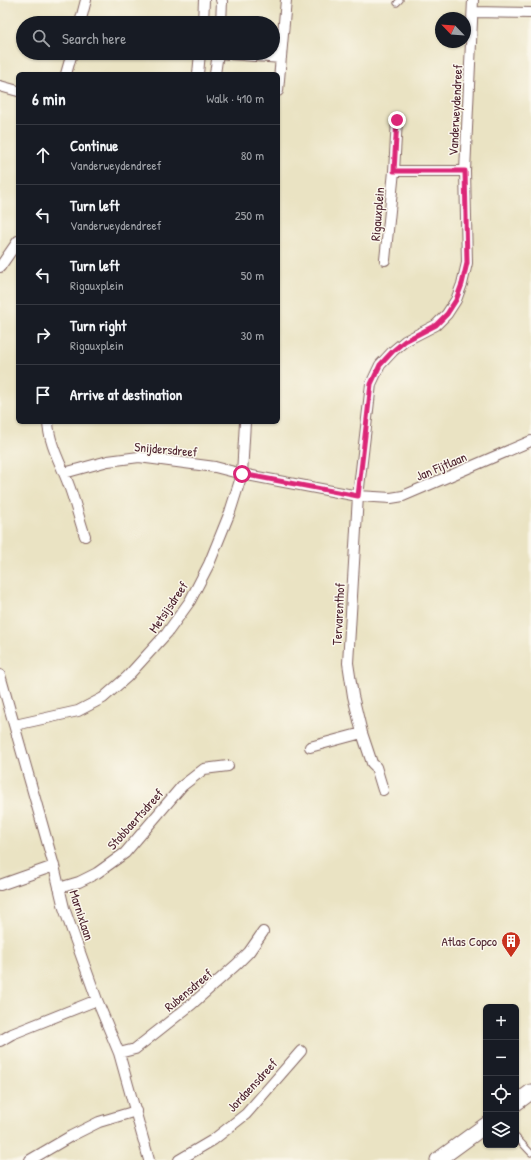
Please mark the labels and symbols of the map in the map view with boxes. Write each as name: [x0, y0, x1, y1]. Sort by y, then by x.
north arrow: [435, 12, 471, 48]
street label: Vanderweydendreef: [444, 64, 466, 156]
route end: [388, 111, 406, 129]
street label: Rigauxplein: [366, 186, 388, 242]
street label: Snijdersdreef: [134, 437, 199, 461]
street label: Jan Fijtlaan: [413, 447, 469, 485]
route start: [233, 465, 251, 483]
street label: Metsijsdreef: [144, 577, 192, 636]
street label: Tervarenthof: [327, 582, 349, 646]
street label: Stobbaertsdreef: [103, 784, 167, 853]
street label: Marnixlaan: [65, 887, 99, 943]
building icon: Atlas Copco: [500, 930, 522, 958]
place label: Atlas Copco: [441, 932, 497, 950]
street label: Rubensdreef: [160, 964, 216, 1015]
street label: Jordaensdreef: [223, 1054, 281, 1115]

